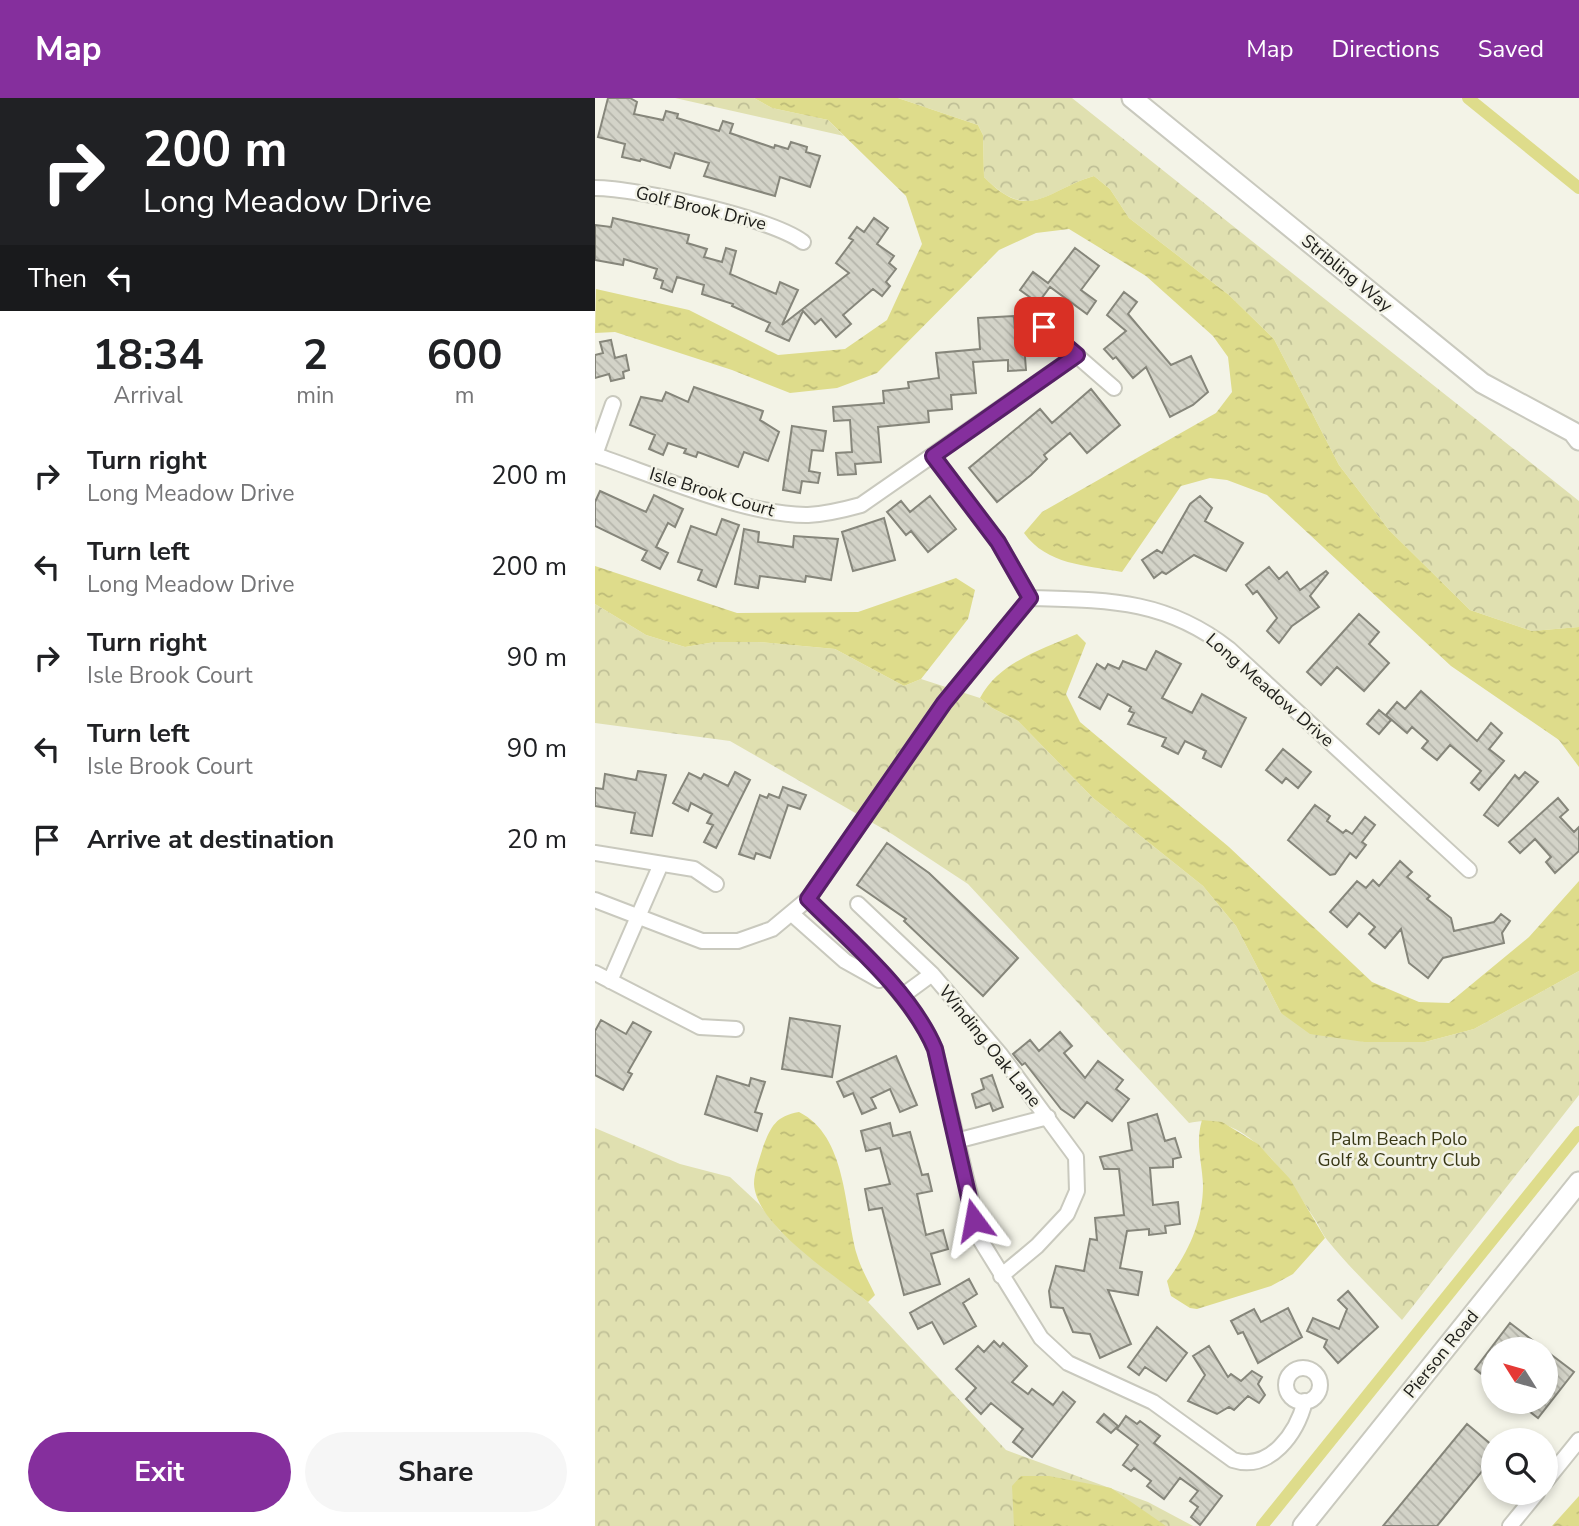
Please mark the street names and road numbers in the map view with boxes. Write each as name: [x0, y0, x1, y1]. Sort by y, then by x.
street label: Golf Brook Drive: [633, 180, 769, 236]
street label: Stribling Way: [1296, 229, 1398, 318]
street label: Isle Brook Court: [646, 462, 778, 523]
street label: Long Meadow Drive: [1201, 628, 1339, 752]
street label: Winding Oak Lane: [933, 980, 1047, 1112]
street label: Pierson Road: [1398, 1305, 1484, 1403]

